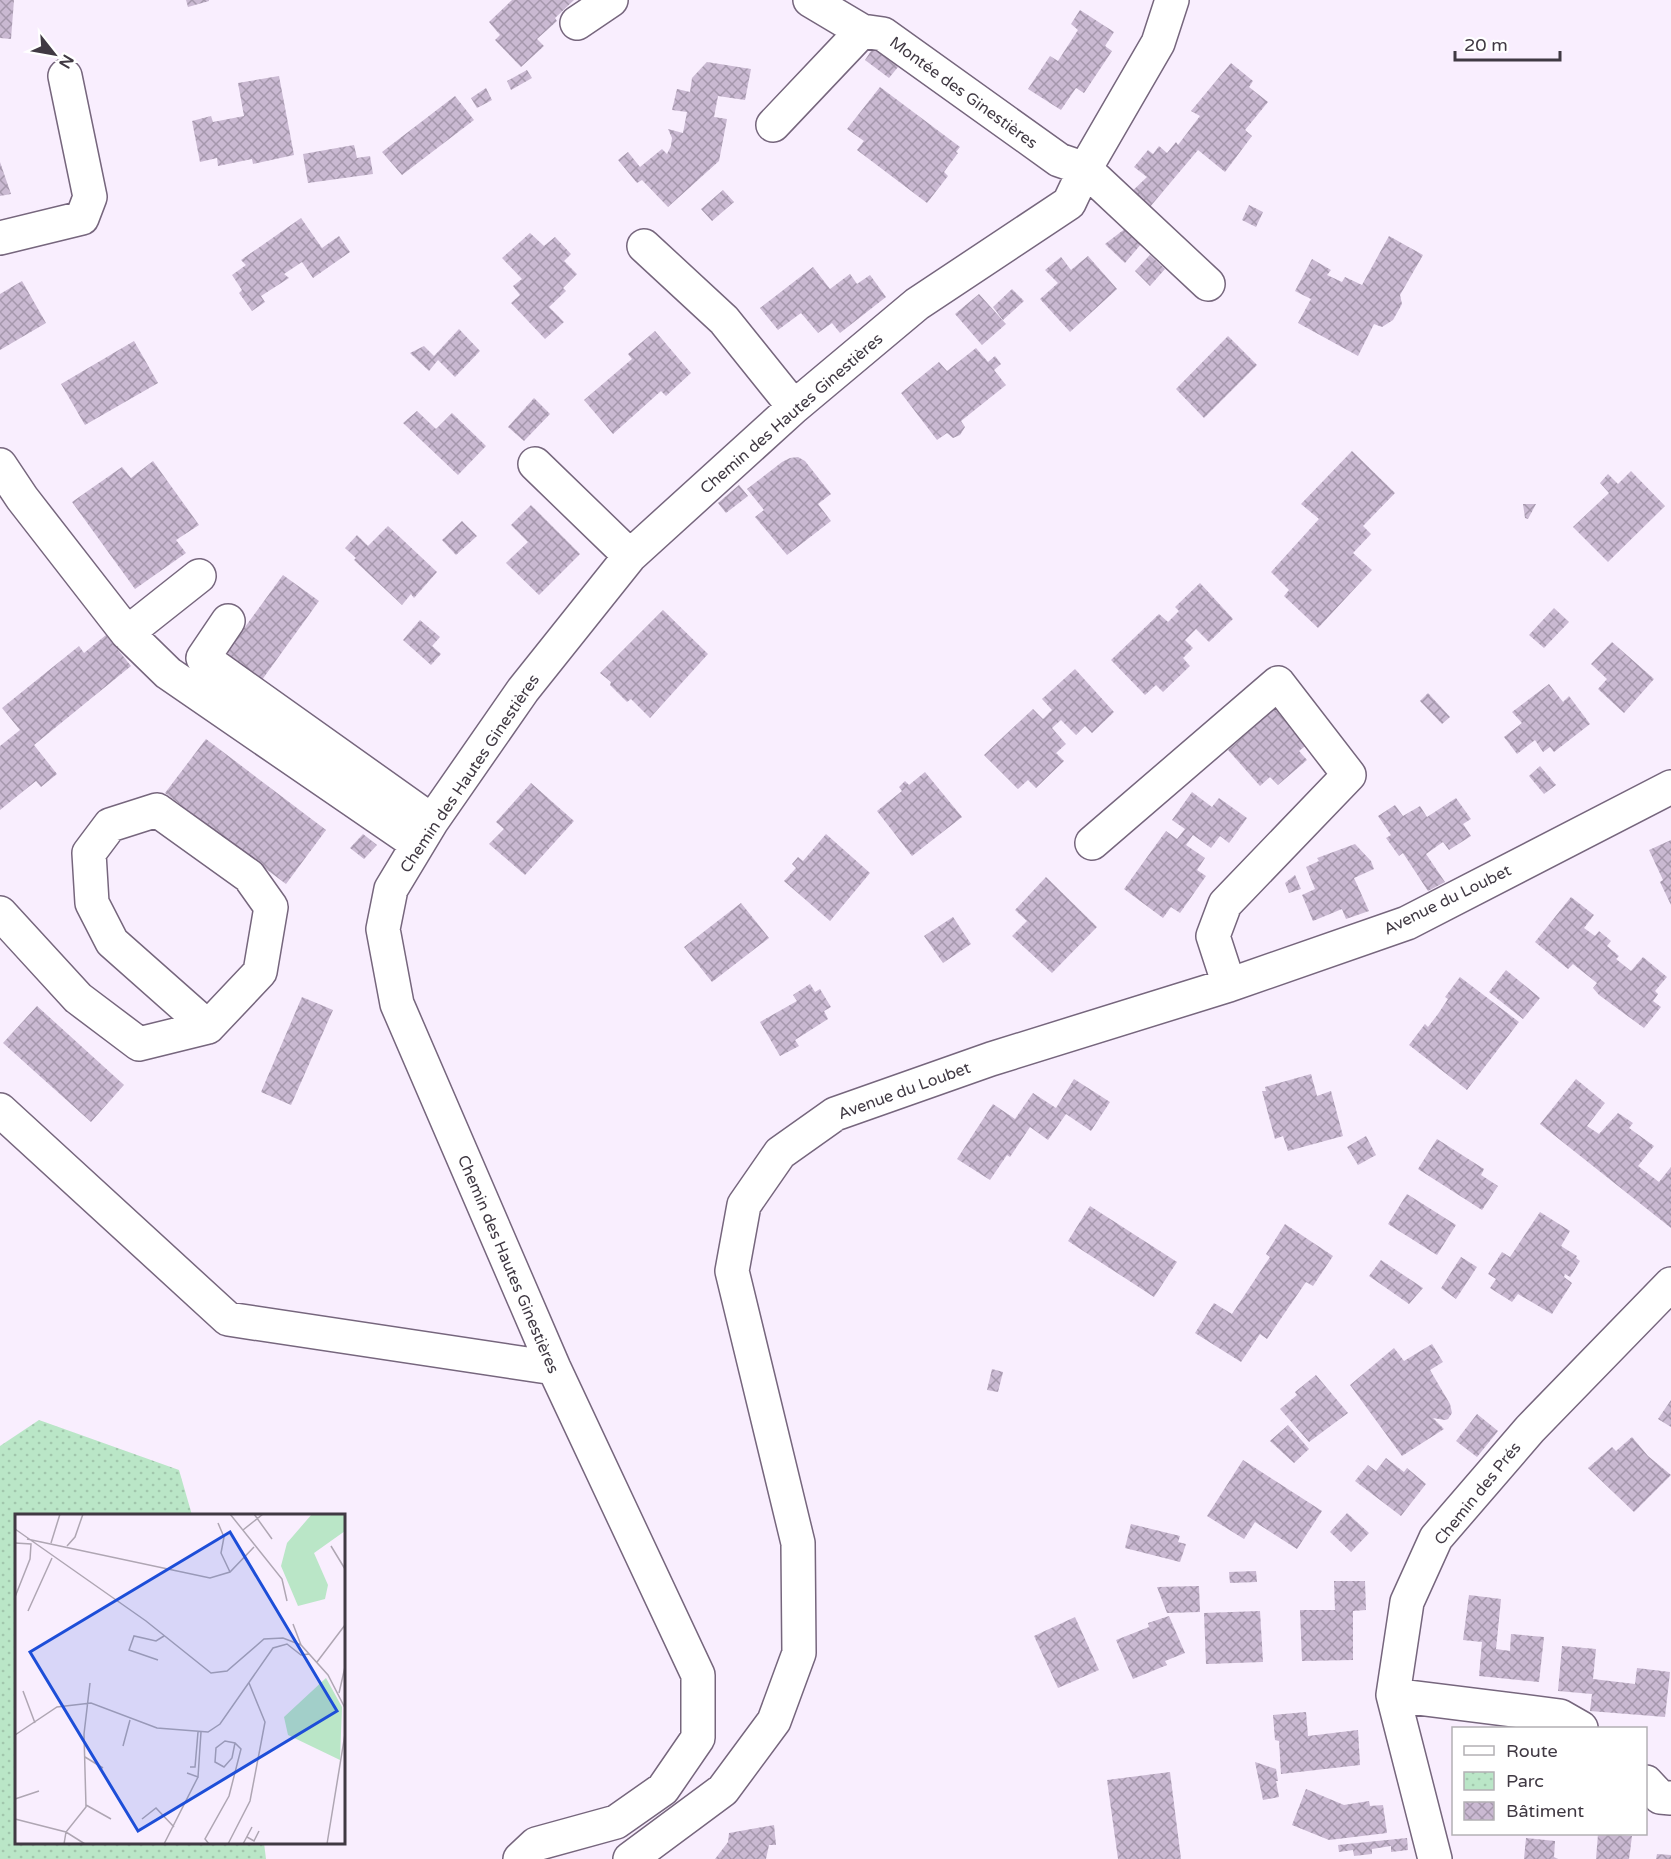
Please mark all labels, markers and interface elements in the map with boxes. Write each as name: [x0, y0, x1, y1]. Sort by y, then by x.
north arrow: [24, 24, 84, 84]
scale bar: [1455, 24, 1560, 62]
street label: Montée des Ginestières: [886, 32, 1041, 153]
text: 20 m: [1464, 34, 1508, 56]
text: N: [54, 51, 78, 72]
street label: Chemin des Hautes Ginestières: [696, 329, 887, 499]
street label: Chemin des Hautes Ginestières: [396, 670, 544, 877]
street label: Avenue du Loubet: [1380, 860, 1514, 939]
street label: Avenue du Loubet: [835, 1058, 973, 1124]
street label: Chemin des Hautes Ginestières: [453, 1152, 563, 1377]
street label: Chemin des Prés: [1430, 1438, 1525, 1549]
inset map: [15, 1514, 345, 1844]
legend: [1452, 1727, 1647, 1835]
text: Route: [1506, 1740, 1558, 1762]
text: Parc: [1506, 1770, 1544, 1792]
text: Bâtiment: [1506, 1800, 1584, 1822]

